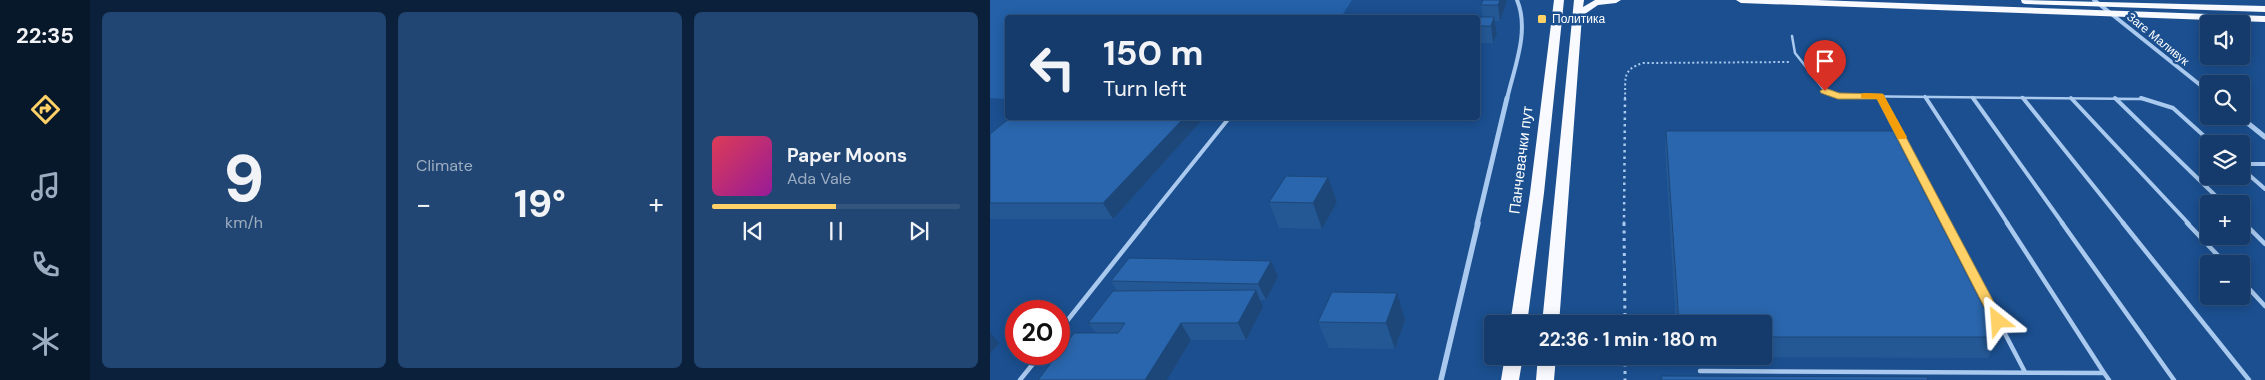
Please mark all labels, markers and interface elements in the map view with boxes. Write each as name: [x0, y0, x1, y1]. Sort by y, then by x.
street label: Заге Маливук: [2124, 9, 2193, 70]
place label: Политика: [1552, 11, 1605, 27]
marker: Политика: [1536, 13, 1548, 25]
map controls: [2200, 15, 2250, 305]
button: sound: [2200, 15, 2250, 65]
text: 22:35: [16, 21, 74, 50]
text: 150 m: [1103, 30, 1203, 76]
icon: left: [1020, 35, 1085, 100]
pin: [1804, 40, 1846, 91]
icon: arrive: [1811, 47, 1839, 75]
text: Turn left: [1103, 74, 1187, 103]
button: search: [2200, 75, 2250, 125]
icon: directions: [28, 92, 63, 127]
street label: Панчевачки пут: [1504, 105, 1538, 215]
button: layers: [2200, 135, 2250, 185]
text: 9: [223, 137, 265, 221]
text: Paper Moons: [787, 143, 907, 168]
text: Climate: [416, 155, 473, 176]
text: Ada Vale: [787, 168, 851, 189]
icon: music: [28, 169, 63, 204]
text: 19°: [514, 179, 566, 229]
text: −: [416, 186, 431, 223]
text: +: [649, 186, 664, 223]
button: +: [2200, 195, 2250, 245]
text: km/h: [225, 212, 263, 233]
icon: previous: [739, 217, 767, 245]
icon: pause: [822, 217, 850, 245]
icon: next: [905, 217, 933, 245]
icon: phone: [28, 247, 63, 282]
button: −: [2200, 255, 2250, 305]
position arrow: [1971, 294, 2023, 346]
speed limit sign: 20: [1005, 300, 1070, 365]
icon: climate: [28, 324, 63, 359]
text: 22:36 · 1 min · 180 m: [1539, 327, 1717, 352]

